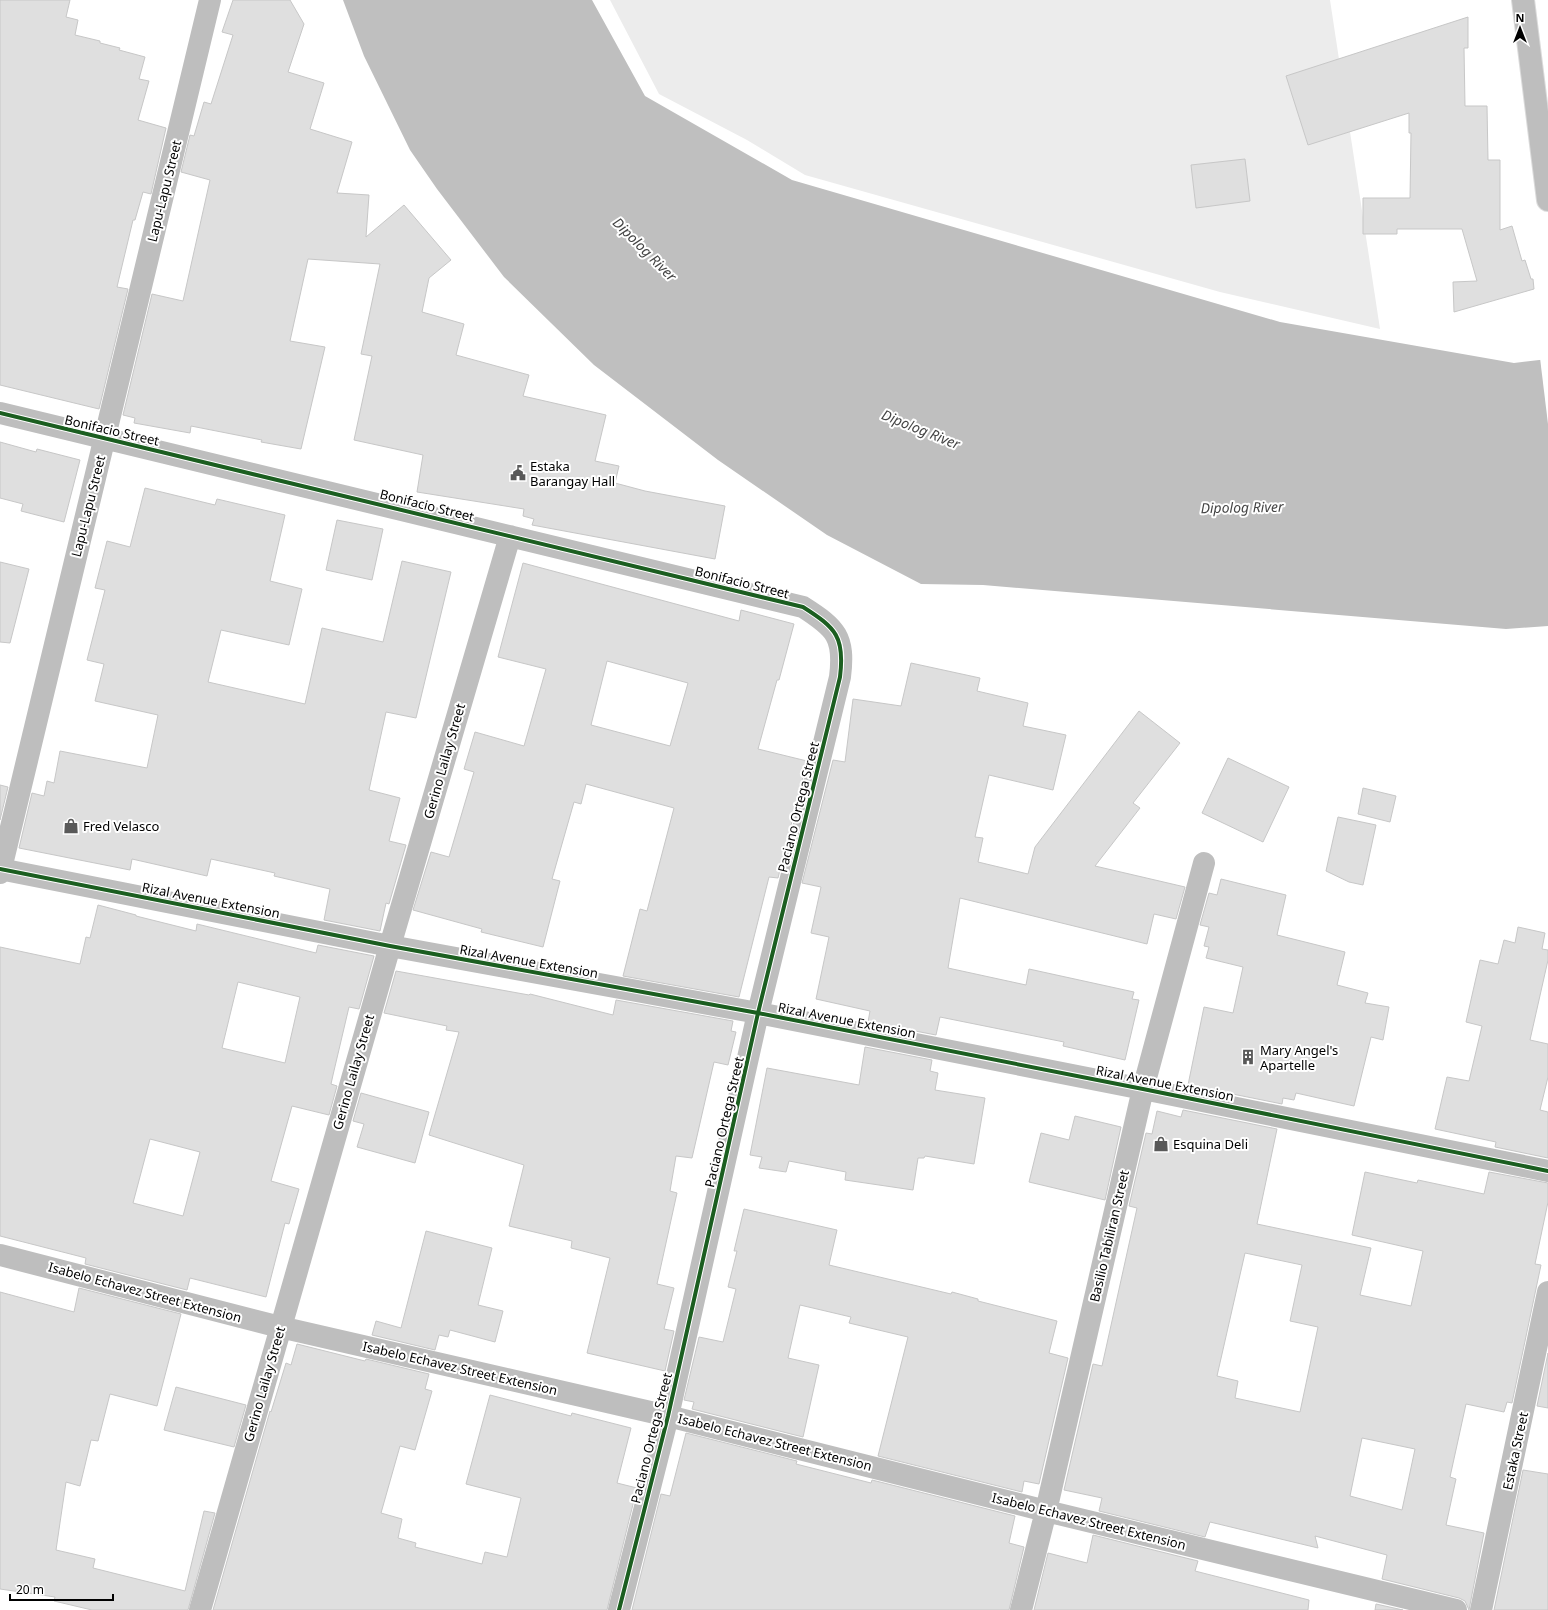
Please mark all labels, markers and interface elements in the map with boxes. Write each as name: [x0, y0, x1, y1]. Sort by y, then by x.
north arrow: [1500, 8, 1540, 48]
text: N: [1516, 10, 1524, 25]
street label: Lapu-Lapu Street: [143, 138, 185, 244]
water label: Dipolog River: [609, 213, 681, 285]
water label: Dipolog River: [879, 405, 963, 453]
street label: Bonifacio Street: [63, 410, 161, 450]
street label: Lapu-Lapu Street: [67, 453, 109, 559]
place label: Estaka Barangay Hall: [530, 457, 615, 490]
public building icon: Estaka Barangay Hall: [509, 464, 527, 482]
street label: Bonifacio Street: [378, 485, 476, 525]
water label: Dipolog River: [1200, 497, 1284, 517]
street label: Bonifacio Street: [693, 562, 791, 602]
street label: Gerino Lailay Street: [419, 701, 469, 821]
street label: Paciano Ortega Street: [773, 740, 823, 874]
shop icon: Fred Velasco: [62, 817, 80, 835]
place label: Fred Velasco: [83, 817, 160, 835]
street label: Rizal Avenue Extension: [140, 878, 282, 922]
street label: Rizal Avenue Extension: [458, 940, 600, 982]
street label: Rizal Avenue Extension: [776, 998, 918, 1042]
street label: Gerino Lailay Street: [328, 1012, 378, 1132]
place label: Mary Angel's Apartelle: [1260, 1041, 1338, 1074]
building icon: Mary Angel's Apartelle: [1239, 1048, 1257, 1066]
street label: Paciano Ortega Street: [700, 1054, 748, 1189]
street label: Rizal Avenue Extension: [1094, 1061, 1236, 1105]
shop icon: Esquina Deli: [1152, 1135, 1170, 1153]
place label: Esquina Deli: [1173, 1135, 1248, 1153]
street label: Basilio Tabiliran Street: [1085, 1168, 1133, 1304]
street label: Isabelo Echavez Street Extension: [46, 1258, 244, 1326]
street label: Gerino Lailay Street: [239, 1324, 289, 1444]
street label: Isabelo Echavez Street Extension: [361, 1337, 559, 1399]
street label: Paciano Ortega Street: [626, 1371, 676, 1505]
street label: Isabelo Echavez Street Extension: [676, 1409, 874, 1475]
street label: Estaka Street: [1498, 1410, 1532, 1492]
street label: Isabelo Echavez Street Extension: [990, 1488, 1188, 1554]
scale bar: [10, 1576, 113, 1602]
text: 20 m: [16, 1581, 44, 1598]

